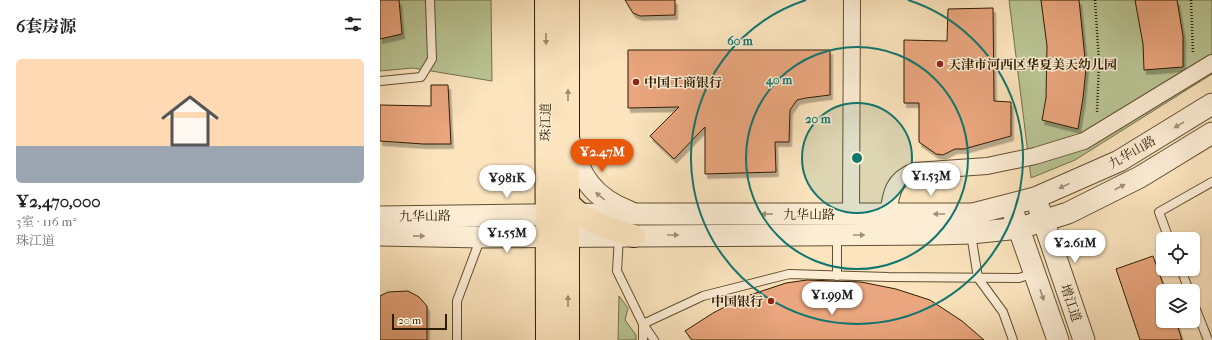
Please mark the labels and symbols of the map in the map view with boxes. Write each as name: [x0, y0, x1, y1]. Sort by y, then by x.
one-way arrow: [543, 33, 549, 46]
text: 60 m: [727, 34, 754, 48]
place label: 天津市河西区华夏美天幼儿园: [948, 57, 1117, 72]
marker: 天津市河西区华夏美天幼儿园: [935, 59, 945, 69]
text: 40 m: [765, 73, 793, 88]
place label: 中国工商银行: [644, 75, 722, 90]
marker: 中国工商银行: [631, 77, 641, 87]
one-way arrow: [565, 88, 571, 101]
street label: 珠江道: [538, 102, 553, 142]
text: 20 m: [805, 112, 832, 126]
one-way arrow: [1173, 121, 1185, 128]
street label: 九华山路: [1106, 133, 1158, 171]
pin: ¥2.47M: [569, 139, 635, 173]
centre of rings: [850, 151, 864, 165]
pin: ¥1.53M: [898, 163, 964, 197]
pin: ¥981K: [479, 165, 535, 199]
one-way arrow: [1059, 183, 1070, 189]
one-way arrow: [1114, 184, 1126, 190]
one-way arrow: [594, 191, 605, 200]
street label: 九华山路: [783, 207, 835, 222]
street label: 九华山路: [399, 208, 451, 224]
one-way arrow: [760, 211, 773, 217]
one-way arrow: [932, 211, 945, 217]
pin: ¥1.55M: [474, 220, 540, 254]
pin: ¥2.61M: [1042, 230, 1108, 264]
one-way arrow: [667, 232, 680, 238]
one-way arrow: [853, 232, 866, 238]
one-way arrow: [413, 233, 426, 239]
pin: ¥1.99M: [799, 282, 865, 316]
street label: 增江道: [1058, 282, 1084, 324]
one-way arrow: [1039, 289, 1045, 301]
one-way arrow: [565, 294, 571, 307]
place label: 中国银行: [711, 294, 763, 309]
marker: 中国银行: [766, 296, 776, 306]
scale bar: [392, 312, 447, 331]

